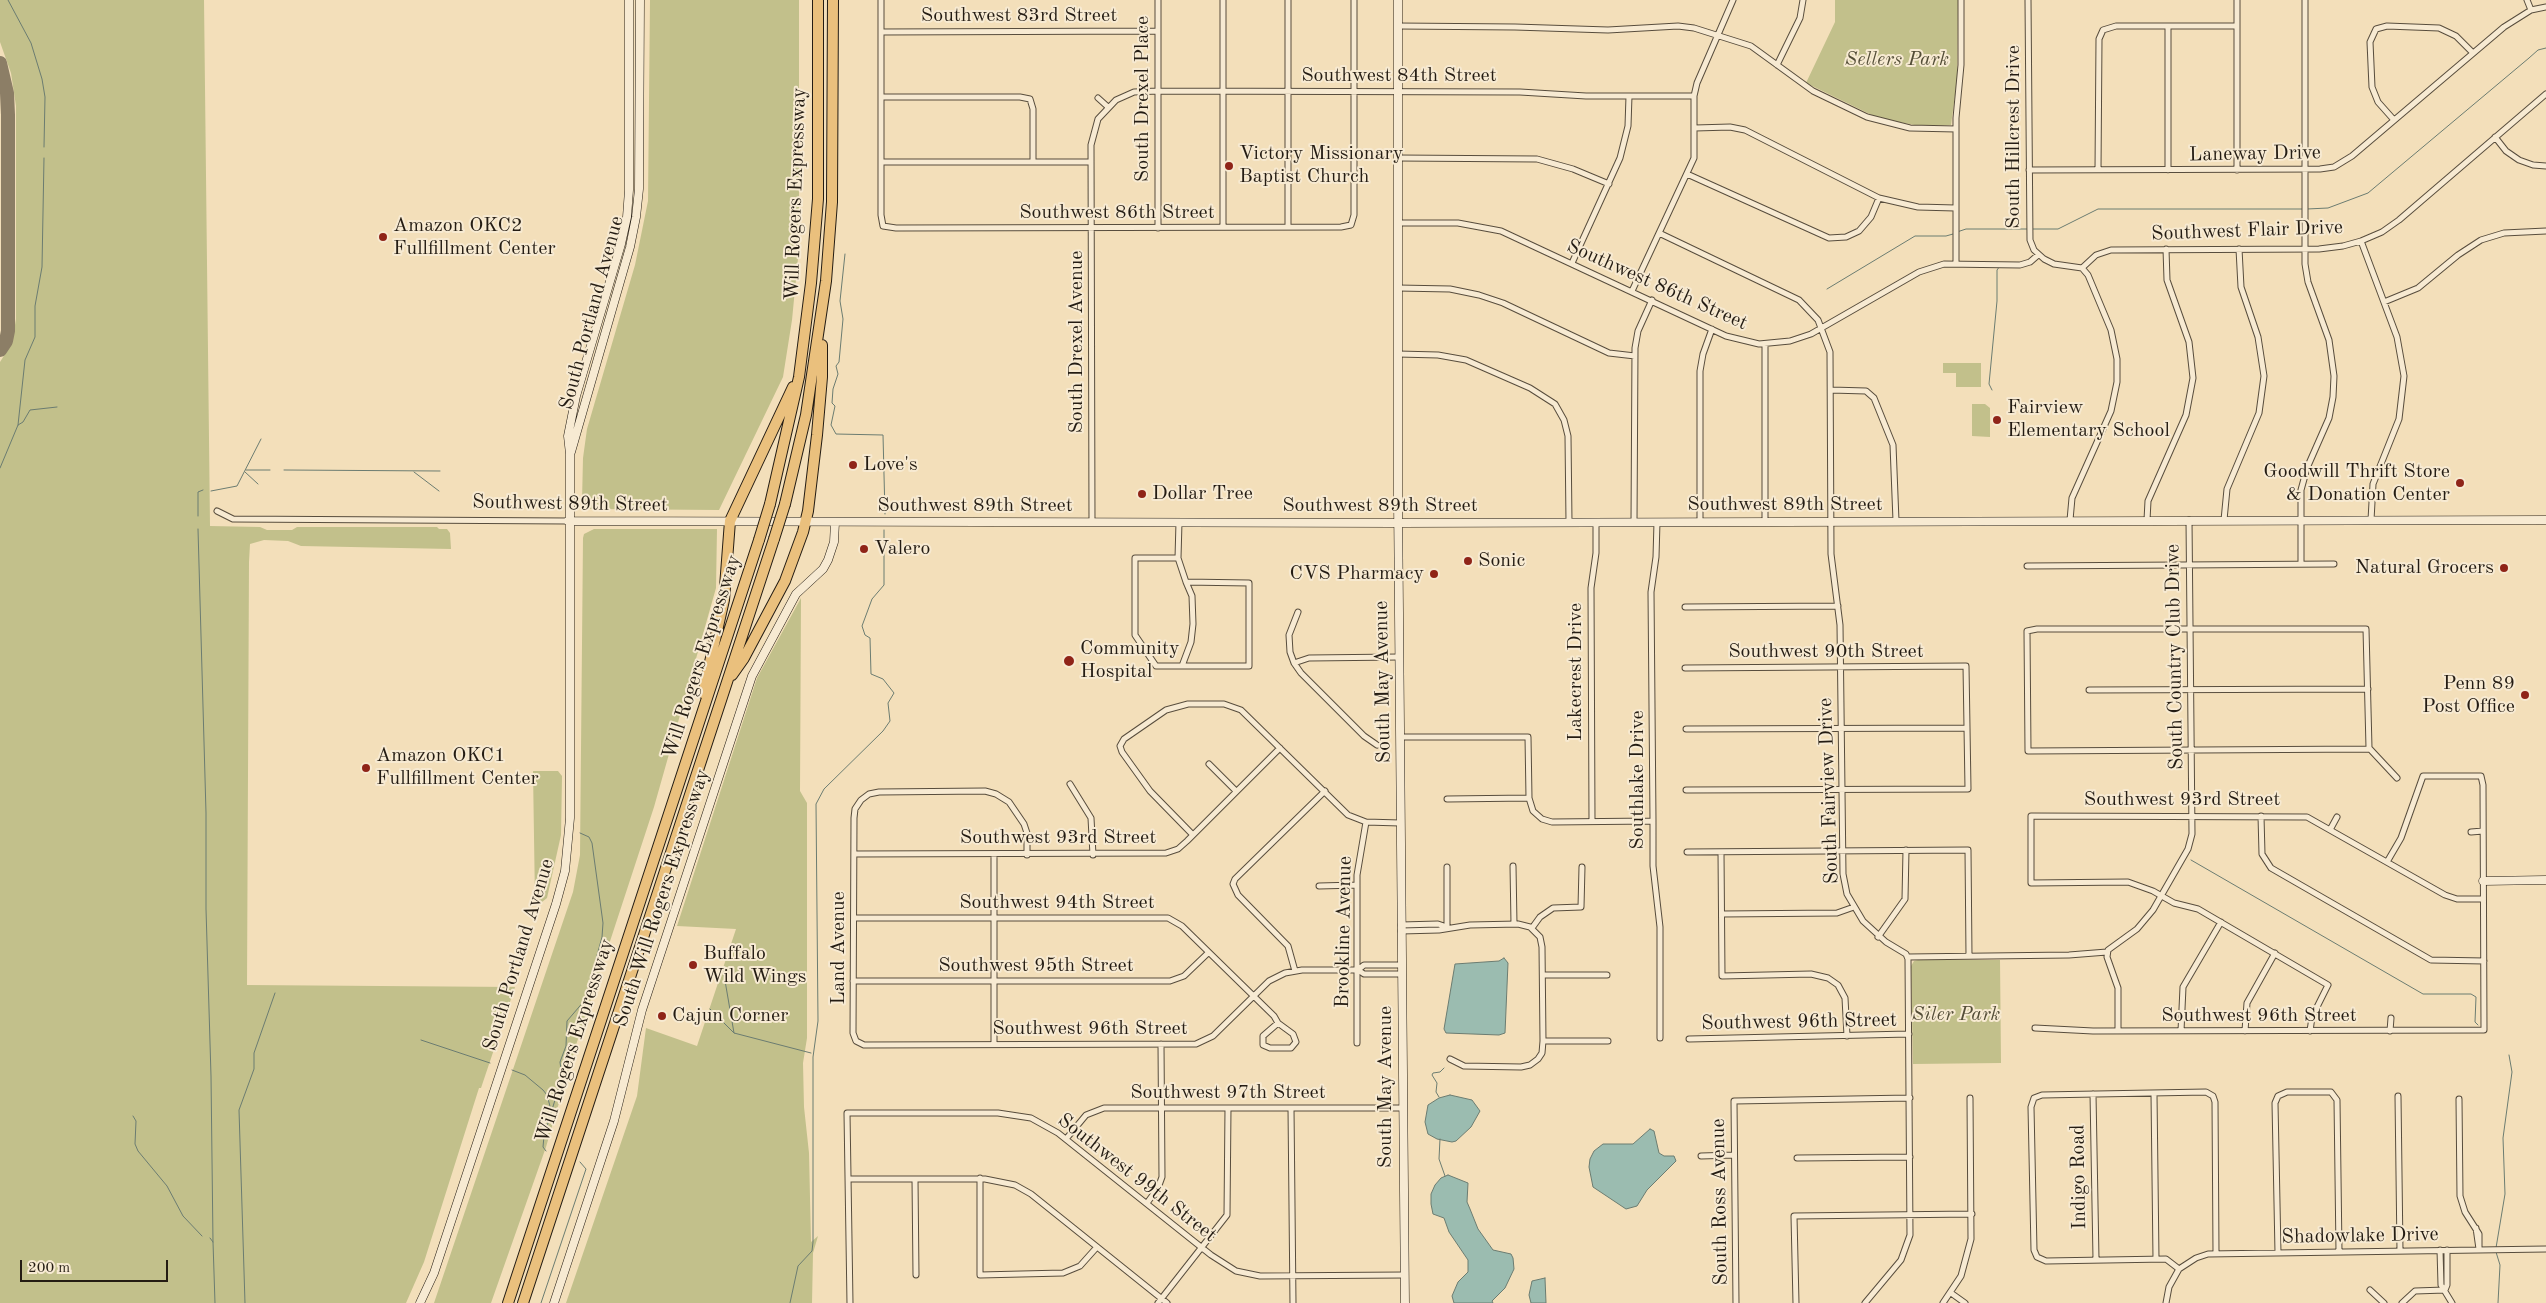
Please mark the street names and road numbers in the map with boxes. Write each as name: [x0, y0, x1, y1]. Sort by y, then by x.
street label: Southwest 83rd Street: [921, 4, 1117, 28]
street label: South Drexel Place: [1131, 16, 1155, 182]
street label: South Hillcrest Drive: [2002, 45, 2026, 229]
street label: Southwest 84th Street: [1301, 64, 1497, 88]
street label: Will Rogers Expressway: [780, 87, 812, 301]
street label: Laneway Drive: [2189, 141, 2321, 167]
street label: Southwest 86th Street: [1019, 201, 1215, 225]
street label: South Portland Avenue: [555, 213, 629, 413]
street label: Southwest Flair Drive: [2151, 216, 2343, 246]
street label: Southwest 86th Street: [1563, 234, 1751, 336]
street label: South Drexel Avenue: [1065, 250, 1089, 434]
street label: Southwest 89th Street: [472, 490, 668, 518]
street label: Southwest 89th Street: [1687, 493, 1883, 517]
street label: Southwest 89th Street: [877, 494, 1073, 518]
street label: Southwest 89th Street: [1282, 494, 1478, 518]
street label: South Country Club Drive: [2161, 544, 2189, 770]
street label: Will Rogers Expressway: [658, 552, 746, 762]
street label: South May Avenue: [1370, 601, 1396, 763]
street label: Lakecrest Drive: [1564, 603, 1588, 741]
street label: Southwest 90th Street: [1728, 640, 1924, 664]
street label: South Fairview Drive: [1814, 697, 1844, 885]
street label: Southlake Drive: [1626, 710, 1650, 850]
street label: South Will Rogers Expressway: [609, 766, 715, 1030]
street label: Southwest 93rd Street: [2084, 788, 2280, 812]
street label: Southwest 93rd Street: [960, 826, 1156, 850]
street label: South Portland Avenue: [478, 856, 560, 1054]
street label: Brookline Avenue: [1331, 856, 1357, 1008]
street label: Land Avenue: [827, 891, 851, 1005]
street label: Southwest 94th Street: [959, 891, 1155, 915]
street label: Will Rogers Expressway: [531, 936, 619, 1146]
street label: Southwest 95th Street: [938, 954, 1134, 978]
street label: Southwest 96th Street: [2161, 1004, 2357, 1028]
street label: South May Avenue: [1374, 1006, 1398, 1168]
street label: Southwest 96th Street: [1701, 1008, 1897, 1036]
street label: Southwest 96th Street: [992, 1017, 1188, 1041]
street label: Southwest 97th Street: [1130, 1081, 1326, 1105]
street label: Southwest 99th Street: [1053, 1108, 1221, 1248]
street label: South Ross Avenue: [1707, 1118, 1733, 1286]
street label: Indigo Road: [2066, 1124, 2092, 1230]
street label: Shadowlake Drive: [2281, 1223, 2439, 1249]

